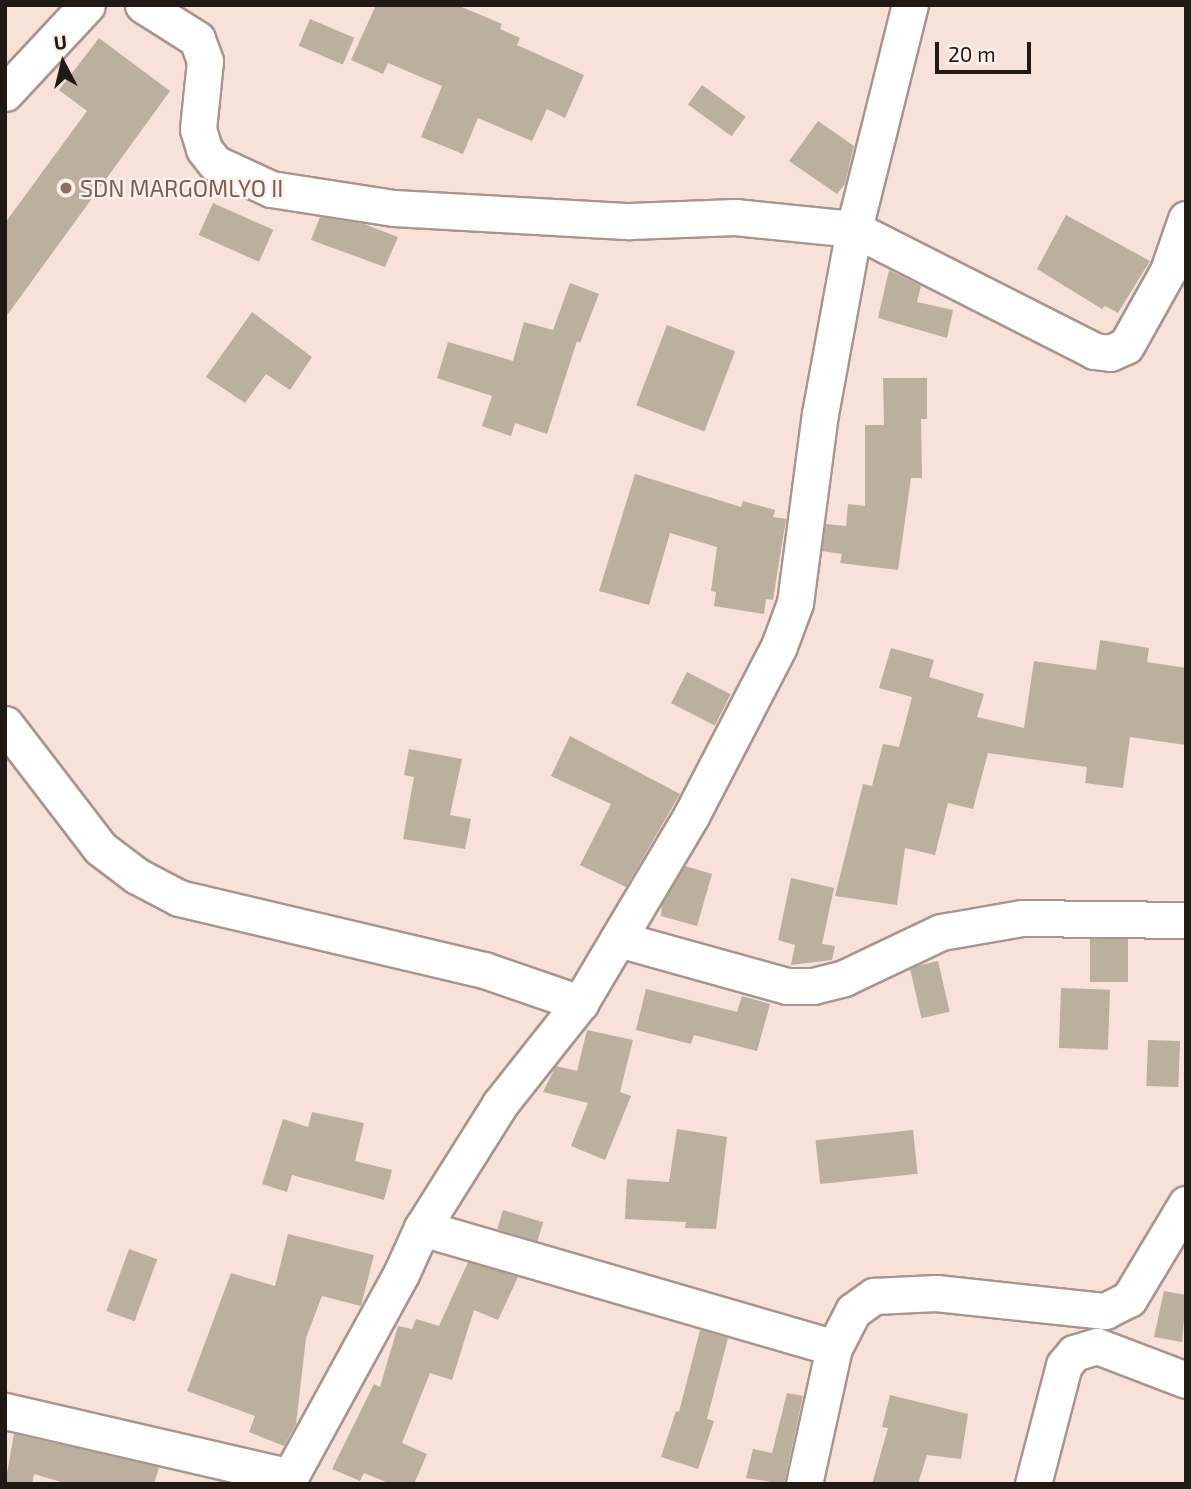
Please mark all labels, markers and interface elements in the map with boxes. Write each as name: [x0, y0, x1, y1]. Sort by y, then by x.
north arrow: [28, 28, 98, 98]
scale bar: [939, 28, 1035, 72]
text: U: [52, 29, 68, 54]
text: 20 m: [948, 41, 996, 66]
place label: SDN MARGOMLYO II: [80, 174, 283, 202]
marker: SDN MARGOMLYO II: [58, 180, 74, 196]

